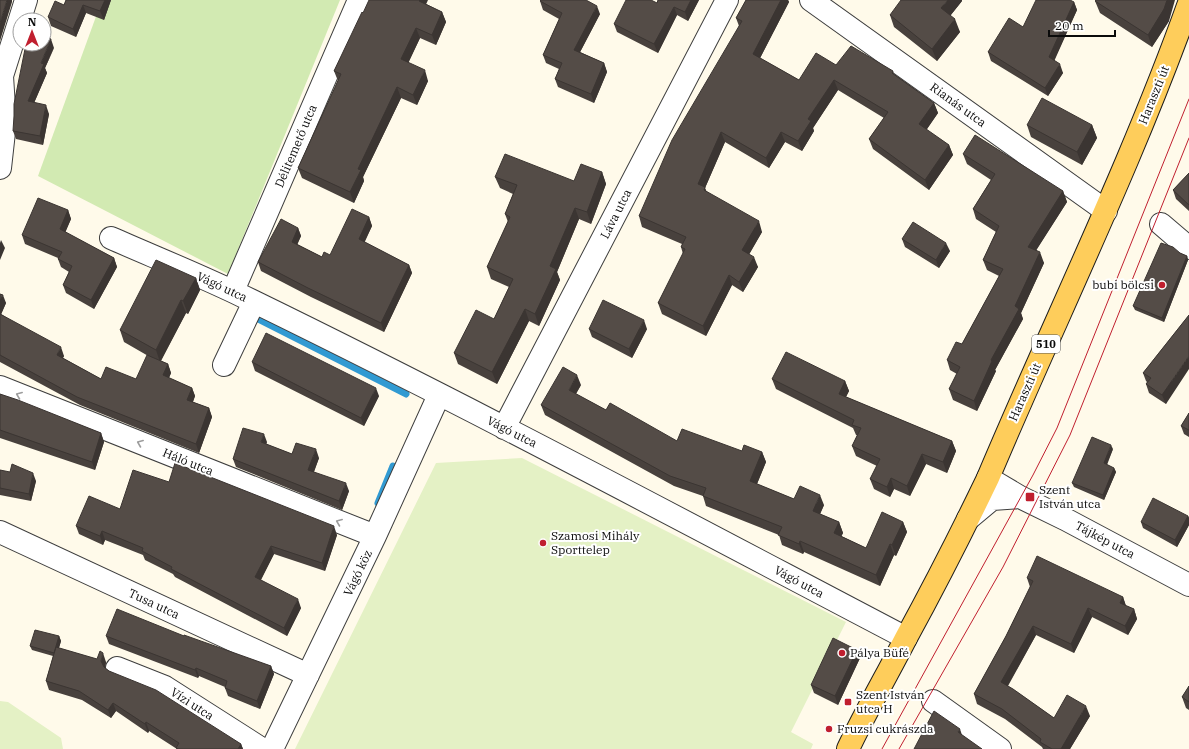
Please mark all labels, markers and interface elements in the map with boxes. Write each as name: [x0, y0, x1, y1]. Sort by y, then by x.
north arrow: [12, 12, 52, 52]
scale bar: [1049, 12, 1115, 38]
text: N: [28, 15, 37, 29]
text: 20 m: [1055, 18, 1084, 33]
street label: Haraszti út: [1135, 63, 1172, 126]
street label: Rianás utca: [927, 79, 990, 130]
street label: Délitemető utca: [271, 102, 320, 190]
street label: Láva utca: [597, 186, 635, 241]
street label: Vágó utca: [195, 268, 250, 305]
place label: bubi bölcsi: [1092, 277, 1154, 292]
marker: bubi bölcsi: [1157, 280, 1167, 290]
road number: 510: [1032, 335, 1060, 353]
street label: Haraszti út: [1005, 360, 1044, 423]
one-way arrow: [16, 392, 24, 400]
street label: Vágó utca: [485, 413, 540, 451]
one-way arrow: [137, 439, 144, 447]
street label: Háló utca: [161, 445, 216, 479]
place label: Szent István utca: [1039, 482, 1101, 511]
marker: Szent István utca: [1024, 491, 1036, 503]
one-way arrow: [336, 518, 343, 526]
street label: Tájkép utca: [1073, 518, 1138, 562]
place label: Szamosi Mihály Sporttelep: [551, 528, 640, 557]
marker: Szamosi Mihály Sporttelep: [538, 538, 548, 548]
street label: Vágó köz: [340, 547, 375, 598]
street label: Vágó utca: [772, 562, 827, 601]
street label: Tusa utca: [126, 585, 183, 622]
place label: Pálya Büfé: [850, 645, 909, 660]
marker: Pálya Büfé: [837, 648, 847, 658]
street label: Vízi utca: [168, 684, 217, 723]
place label: Szent István utca H: [856, 687, 925, 716]
marker: Szent István utca H: [843, 697, 853, 707]
place label: Fruzsi cukrászda: [837, 721, 934, 736]
marker: Fruzsi cukrászda: [824, 724, 834, 734]

